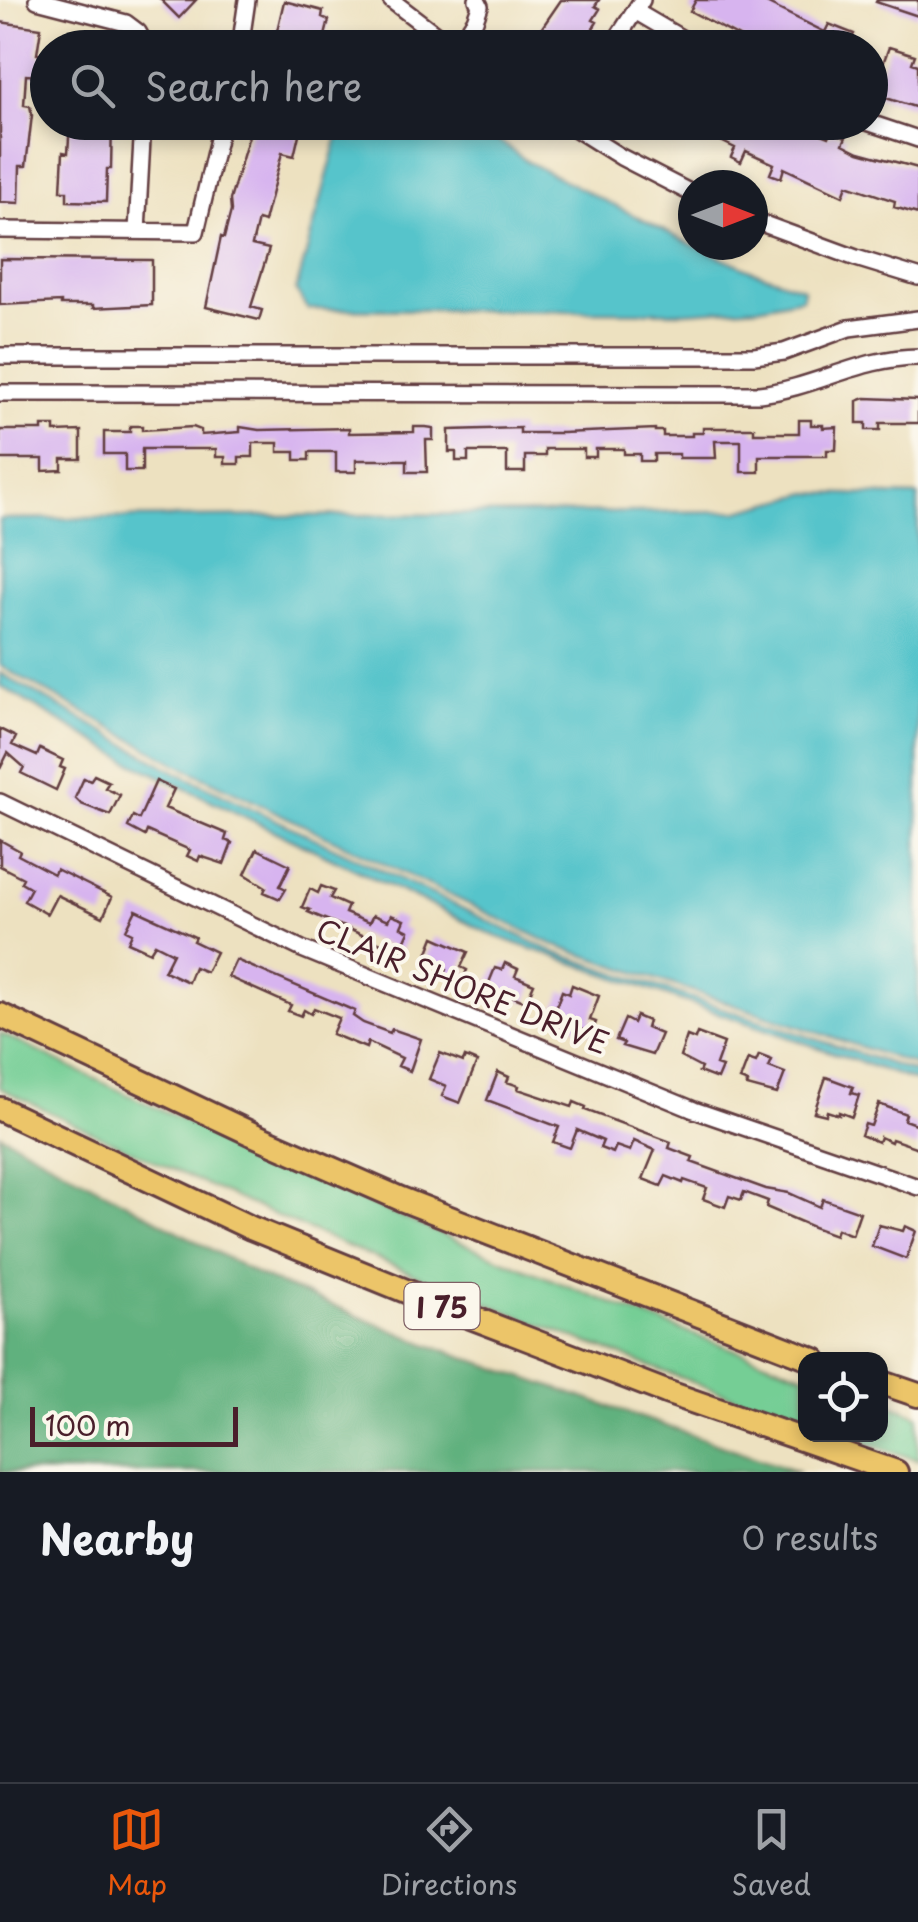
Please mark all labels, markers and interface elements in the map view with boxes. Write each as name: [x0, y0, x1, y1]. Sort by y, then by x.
search box: [30, 30, 888, 140]
text: Search here: [145, 57, 362, 114]
icon: search: [65, 58, 120, 113]
north arrow: [678, 170, 768, 260]
street label: CLAIR SHORE DRIVE: [310, 906, 616, 1064]
road number: I 75: [404, 1283, 480, 1329]
map controls: [798, 1352, 888, 1442]
button: locate: [798, 1352, 888, 1442]
scale bar: [30, 1402, 238, 1446]
text: 100 m: [45, 1403, 131, 1446]
text: Nearby: [40, 1506, 194, 1569]
text: 0 results: [742, 1513, 878, 1561]
tab: Map: [107, 1802, 167, 1905]
tab: Directions: [381, 1802, 517, 1905]
tab: Saved: [731, 1802, 811, 1905]

